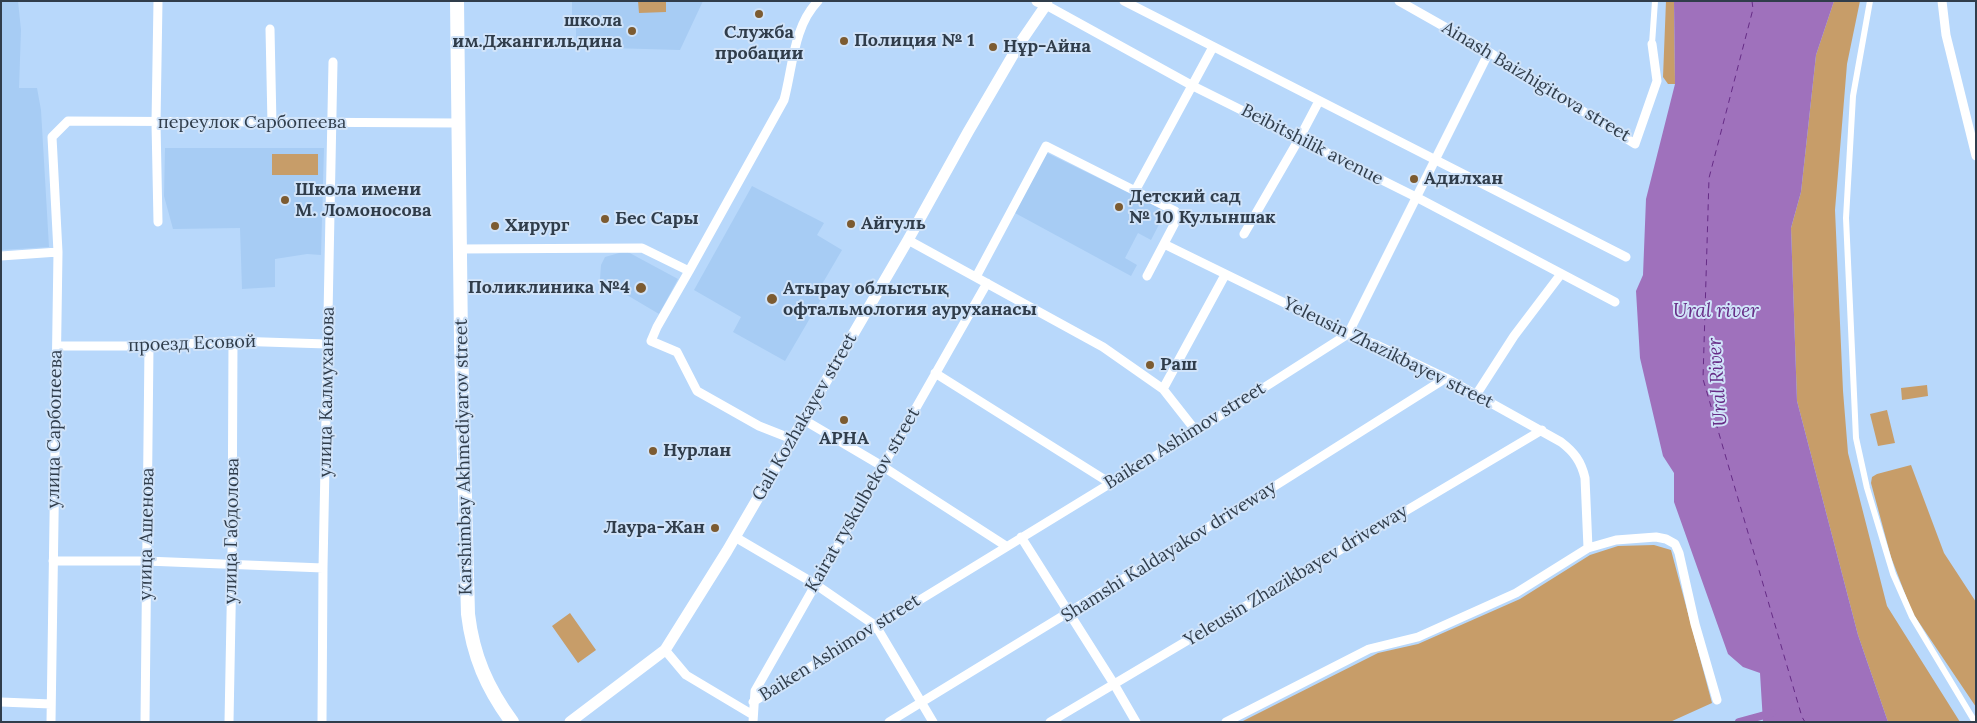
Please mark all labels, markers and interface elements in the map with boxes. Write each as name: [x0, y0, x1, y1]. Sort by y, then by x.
marker: Служба пробации: [753, 8, 765, 20]
place label: школа им.Джангильдина: [452, 10, 622, 52]
street label: Ainash Baizhigitova street: [1438, 17, 1634, 147]
place label: Служба пробации: [715, 22, 803, 64]
marker: школа им.Джангильдина: [626, 25, 638, 37]
place label: Полиция № 1: [854, 30, 975, 52]
marker: Полиция № 1: [838, 35, 850, 47]
place label: Нұр-Айна: [1003, 36, 1091, 58]
marker: Нұр-Айна: [987, 41, 999, 53]
street label: Beibitshilik avenue: [1237, 100, 1387, 190]
street label: переулок Сарбопеева: [158, 112, 346, 134]
place label: Адилхан: [1424, 168, 1503, 190]
marker: Адилхан: [1408, 173, 1420, 185]
place label: Школа имени М. Ломоносова: [295, 179, 431, 222]
place label: Детский сад № 10 Кулыншак: [1129, 186, 1276, 228]
marker: Школа имени М. Ломоносова: [279, 194, 291, 206]
marker: Детский сад № 10 Кулыншак: [1113, 201, 1125, 213]
place label: Бес Сары: [615, 208, 699, 230]
marker: Бес Сары: [599, 213, 611, 225]
place label: Айгуль: [861, 213, 926, 235]
place label: Хирург: [505, 215, 570, 237]
marker: Айгуль: [845, 218, 857, 230]
marker: Хирург: [489, 220, 501, 232]
place label: Поликлиника №4: [468, 277, 630, 299]
place label: Атырау облыстық офтальмология ауруханасы: [783, 278, 1037, 320]
marker: Поликлиника №4: [634, 281, 648, 295]
marker: Атырау облыстық офтальмология ауруханасы: [765, 292, 779, 306]
street label: Yeleusin Zhazikbayev street: [1279, 293, 1497, 413]
water label: Ural river: [1673, 301, 1759, 323]
street label: улица Калмуханова: [315, 306, 339, 478]
street label: Karshimbay Akhmediyarov street: [451, 319, 477, 595]
street label: Gali Kozhakayev street: [748, 329, 862, 505]
street label: проезд Есовой: [128, 331, 256, 357]
water label: Ural River: [1704, 337, 1732, 427]
street label: улица Сарбопеева: [43, 350, 67, 508]
place label: Раш: [1160, 354, 1197, 376]
marker: Раш: [1144, 359, 1156, 371]
street label: Baiken Ashimov street: [1101, 378, 1269, 494]
street label: Kairat ryskulbekov street: [801, 404, 925, 596]
marker: АРНА: [838, 414, 850, 426]
place label: АРНА: [819, 428, 869, 450]
place label: Нурлан: [663, 440, 731, 462]
marker: Нурлан: [647, 445, 659, 457]
street label: улица Габдолова: [220, 458, 244, 604]
street label: улица Ашенова: [135, 467, 159, 601]
street label: Shamshi Kaldayakov driveway: [1058, 477, 1280, 627]
street label: Yeleusin Zhazikbayev driveway: [1180, 500, 1412, 652]
place label: Лаура-Жан: [603, 517, 705, 539]
marker: Лаура-Жан: [709, 522, 721, 534]
street label: Baiken Ashimov street: [756, 590, 924, 706]

